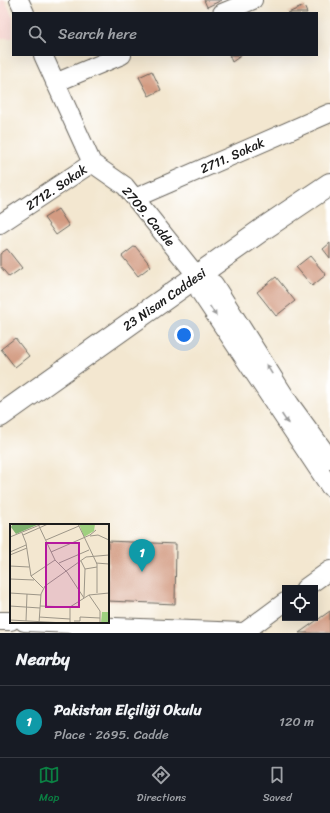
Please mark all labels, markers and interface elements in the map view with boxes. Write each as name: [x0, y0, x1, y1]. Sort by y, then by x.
search box: [12, 12, 318, 56]
text: Search here: [58, 21, 137, 47]
icon: search: [26, 23, 48, 45]
street label: 2711. Sokak: [196, 131, 268, 180]
street label: 2712. Sokak: [21, 158, 92, 217]
street label: 2709. Cadde: [116, 181, 181, 252]
street label: 23 Nisan Caddesi: [118, 262, 211, 337]
one-way arrow: [209, 305, 216, 316]
your location: [174, 325, 194, 345]
one-way arrow: [265, 364, 272, 375]
one-way arrow: [281, 413, 288, 425]
inset map: [10, 524, 109, 623]
pin: 1: [129, 539, 155, 572]
map controls: [282, 585, 318, 621]
button: locate: [282, 585, 318, 621]
text: Nearby: [16, 644, 70, 674]
text: Pakistan Elçiliği Okulu: [54, 697, 202, 723]
text: 1: [26, 710, 32, 733]
text: 120 m: [279, 710, 314, 733]
text: Place · 2695. Cadde: [54, 723, 169, 746]
tab: Map: [38, 764, 60, 807]
tab: Directions: [137, 764, 186, 807]
tab: Saved: [263, 764, 292, 807]

